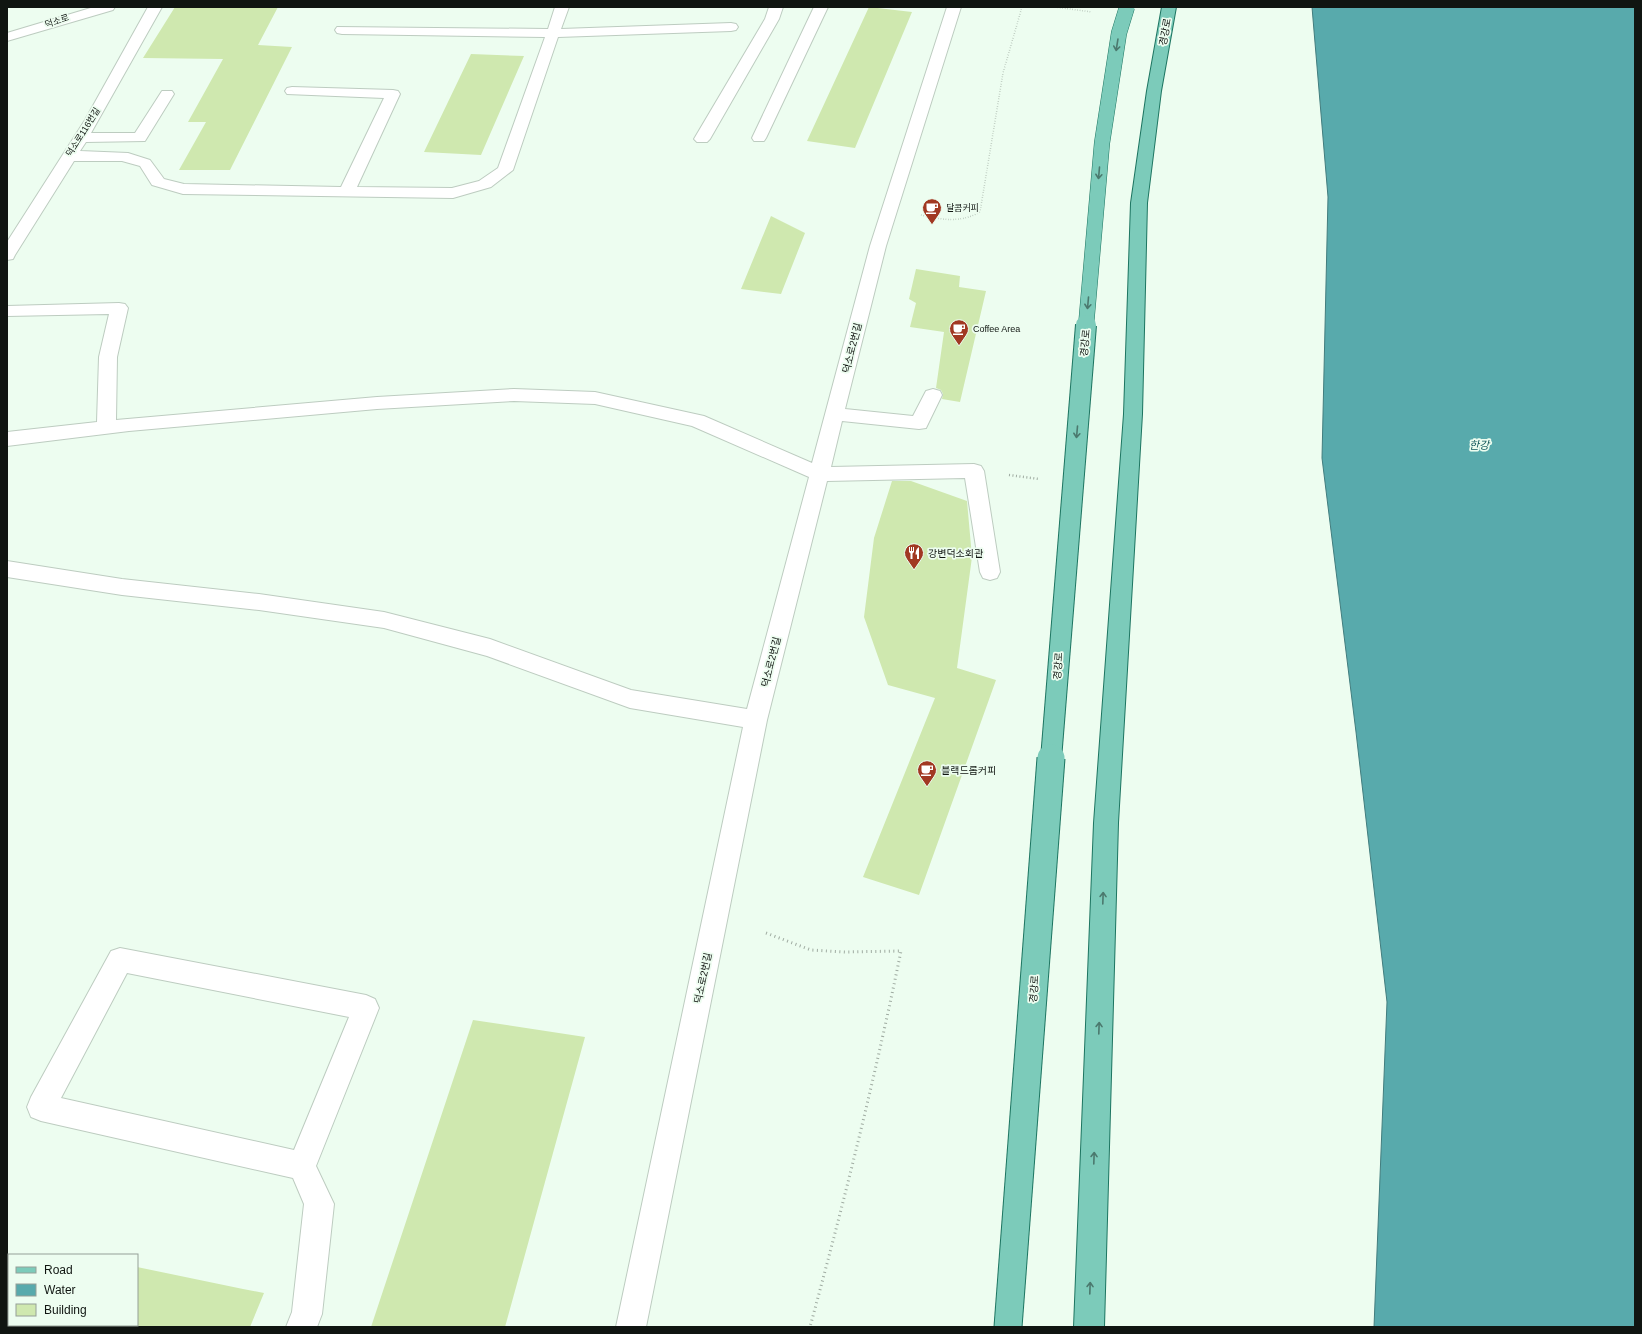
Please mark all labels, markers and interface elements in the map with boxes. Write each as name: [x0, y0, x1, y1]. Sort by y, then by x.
street label: 덕소로: [44, 12, 70, 30]
street label: 경강로: [1157, 17, 1173, 47]
one-way arrow: [1113, 38, 1121, 51]
street label: 덕소로116번길: [64, 106, 102, 158]
one-way arrow: [1096, 166, 1103, 179]
cafe icon: 달콤커피: [921, 197, 943, 225]
place label: 달콤커피: [946, 203, 979, 213]
one-way arrow: [1085, 296, 1092, 309]
cafe icon: Coffee Area: [948, 318, 970, 346]
street label: 덕소로2번길: [840, 322, 864, 374]
place label: Coffee Area: [973, 324, 1020, 334]
street label: 경강로: [1078, 329, 1092, 357]
one-way arrow: [1073, 425, 1081, 438]
water label: 한강: [1469, 439, 1491, 451]
restaurant icon: 강변덕소회관: [903, 542, 925, 570]
place label: 강변덕소회관: [928, 548, 984, 559]
street label: 덕소로2번길: [759, 636, 783, 688]
street label: 경강로: [1052, 652, 1064, 680]
cafe icon: 블랙드롭커피: [916, 759, 938, 787]
place label: 블랙드롭커피: [941, 765, 996, 776]
one-way arrow: [1099, 892, 1107, 905]
street label: 덕소로2번길: [692, 952, 714, 1004]
street label: 경강로: [1028, 975, 1040, 1003]
one-way arrow: [1095, 1022, 1103, 1035]
one-way arrow: [1091, 1152, 1098, 1165]
legend: [8, 1254, 138, 1326]
text: Road: [44, 1263, 73, 1277]
one-way arrow: [1086, 1282, 1094, 1295]
text: Water: [44, 1283, 76, 1297]
text: Building: [44, 1303, 87, 1317]

